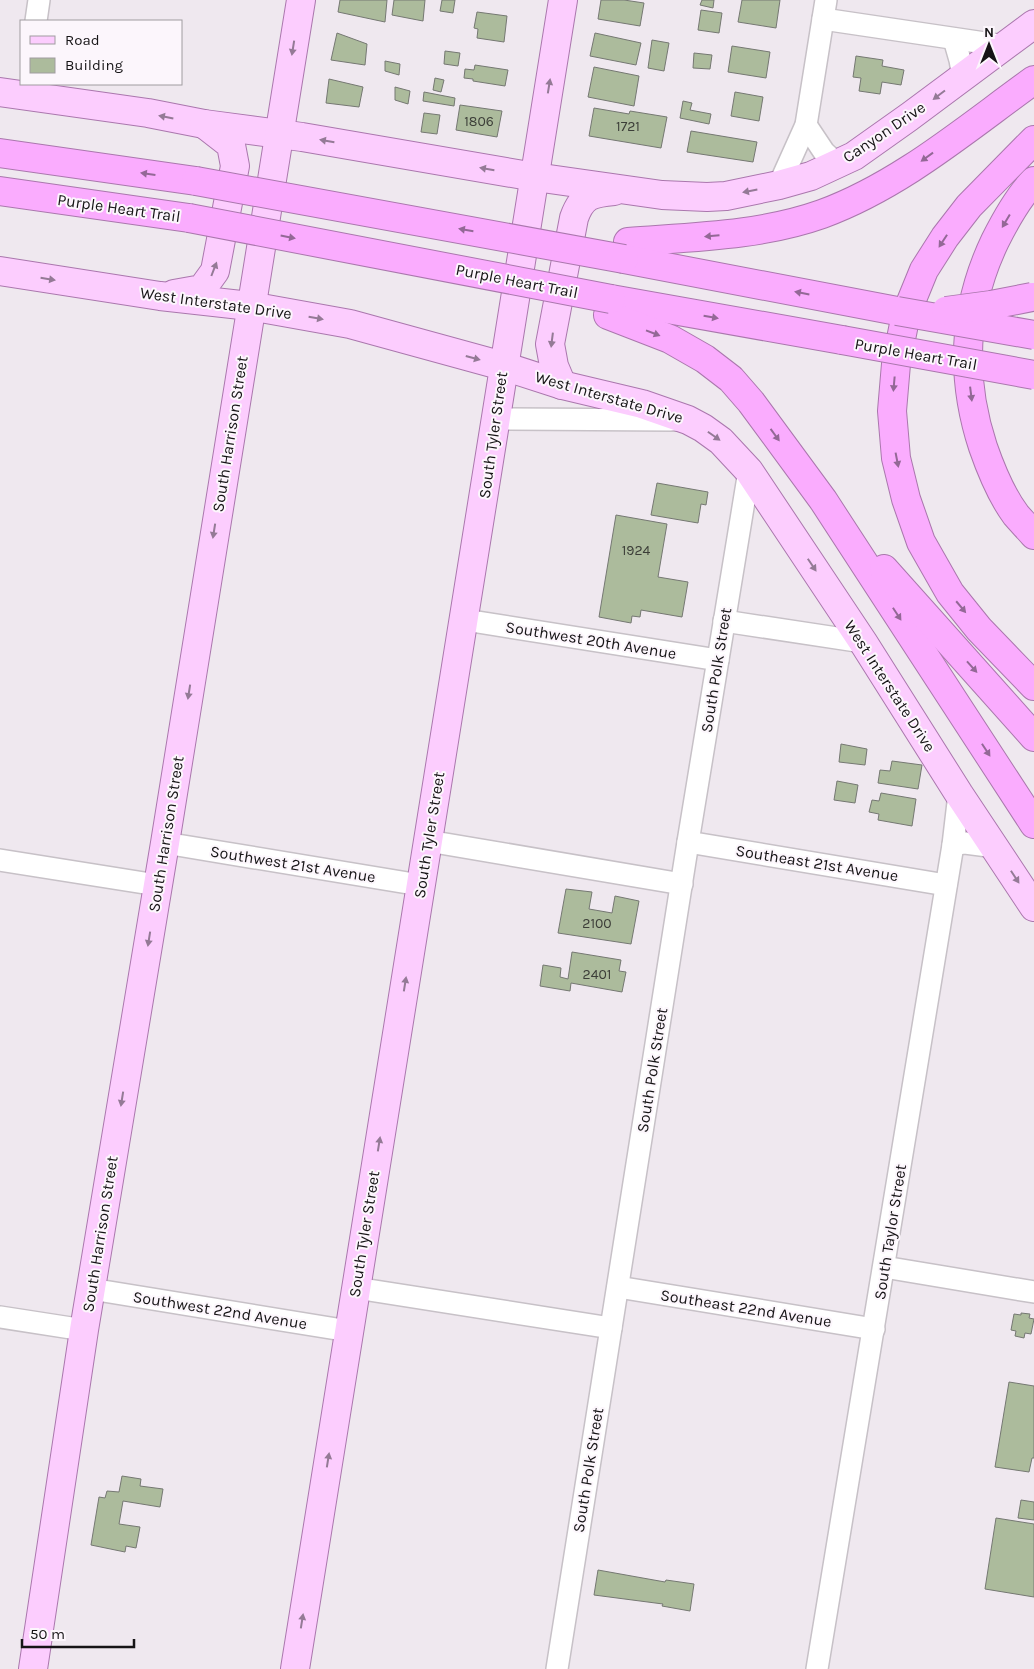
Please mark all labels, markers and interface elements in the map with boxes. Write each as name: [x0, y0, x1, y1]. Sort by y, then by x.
legend: [20, 20, 182, 85]
north arrow: [964, 20, 1014, 70]
text: N: [984, 24, 994, 41]
text: Road: [65, 31, 100, 49]
one-way arrow: [288, 40, 296, 56]
text: Building: [65, 56, 123, 74]
one-way arrow: [546, 78, 554, 94]
one-way arrow: [932, 90, 946, 100]
street label: Canyon Drive: [839, 97, 929, 167]
one-way arrow: [158, 112, 174, 120]
house number: 1806: [464, 113, 494, 130]
house number: 1721: [616, 118, 640, 135]
one-way arrow: [318, 137, 334, 145]
one-way arrow: [920, 152, 934, 162]
one-way arrow: [478, 164, 494, 172]
one-way arrow: [140, 170, 156, 178]
one-way arrow: [741, 188, 757, 196]
street label: Purple Heart Trail: [56, 190, 182, 226]
one-way arrow: [1002, 214, 1011, 227]
one-way arrow: [457, 225, 473, 233]
one-way arrow: [703, 232, 719, 240]
one-way arrow: [281, 234, 297, 242]
one-way arrow: [938, 234, 948, 248]
street label: Purple Heart Trail: [454, 260, 580, 302]
one-way arrow: [210, 261, 218, 276]
one-way arrow: [41, 275, 57, 283]
street label: West Interstate Drive: [139, 283, 293, 323]
one-way arrow: [794, 289, 809, 297]
one-way arrow: [703, 313, 719, 321]
one-way arrow: [308, 314, 323, 322]
one-way arrow: [646, 329, 661, 337]
one-way arrow: [547, 332, 555, 348]
street label: Purple Heart Trail: [853, 334, 979, 374]
street label: South Harrison Street: [208, 355, 252, 513]
one-way arrow: [465, 355, 480, 363]
street label: West Interstate Drive: [533, 367, 685, 427]
street label: South Tyler Street: [475, 370, 511, 500]
one-way arrow: [890, 377, 898, 393]
one-way arrow: [967, 386, 975, 402]
one-way arrow: [770, 428, 780, 442]
one-way arrow: [707, 431, 721, 441]
one-way arrow: [894, 452, 902, 468]
one-way arrow: [210, 524, 218, 540]
house number: 1924: [622, 542, 651, 559]
one-way arrow: [807, 558, 817, 572]
one-way arrow: [956, 600, 967, 613]
street label: South Polk Street: [697, 606, 735, 734]
one-way arrow: [892, 608, 902, 621]
street label: Southwest 20th Avenue: [504, 617, 678, 663]
street label: West Interstate Drive: [840, 617, 940, 755]
one-way arrow: [966, 661, 977, 674]
one-way arrow: [184, 684, 192, 700]
one-way arrow: [981, 744, 991, 757]
street label: South Harrison Street: [144, 755, 188, 913]
street label: South Tyler Street: [410, 770, 448, 900]
street label: Southeast 21st Avenue: [734, 841, 900, 885]
street label: Southwest 21st Avenue: [209, 842, 377, 886]
one-way arrow: [1010, 871, 1020, 884]
house number: 2100: [582, 915, 612, 932]
one-way arrow: [144, 931, 152, 947]
house number: 2401: [583, 966, 611, 983]
one-way arrow: [401, 976, 409, 992]
street label: South Polk Street: [633, 1006, 671, 1134]
one-way arrow: [118, 1091, 126, 1107]
one-way arrow: [375, 1136, 383, 1152]
street label: South Harrison Street: [78, 1155, 122, 1313]
street label: South Taylor Street: [870, 1163, 910, 1301]
street label: South Tyler Street: [345, 1169, 383, 1299]
street label: Southeast 22nd Avenue: [659, 1285, 833, 1331]
street label: Southwest 22nd Avenue: [132, 1287, 308, 1333]
street label: South Polk Street: [569, 1406, 607, 1534]
one-way arrow: [324, 1452, 332, 1468]
one-way arrow: [299, 1613, 307, 1629]
scale bar: [22, 1616, 135, 1648]
text: 50 m: [30, 1625, 65, 1643]

